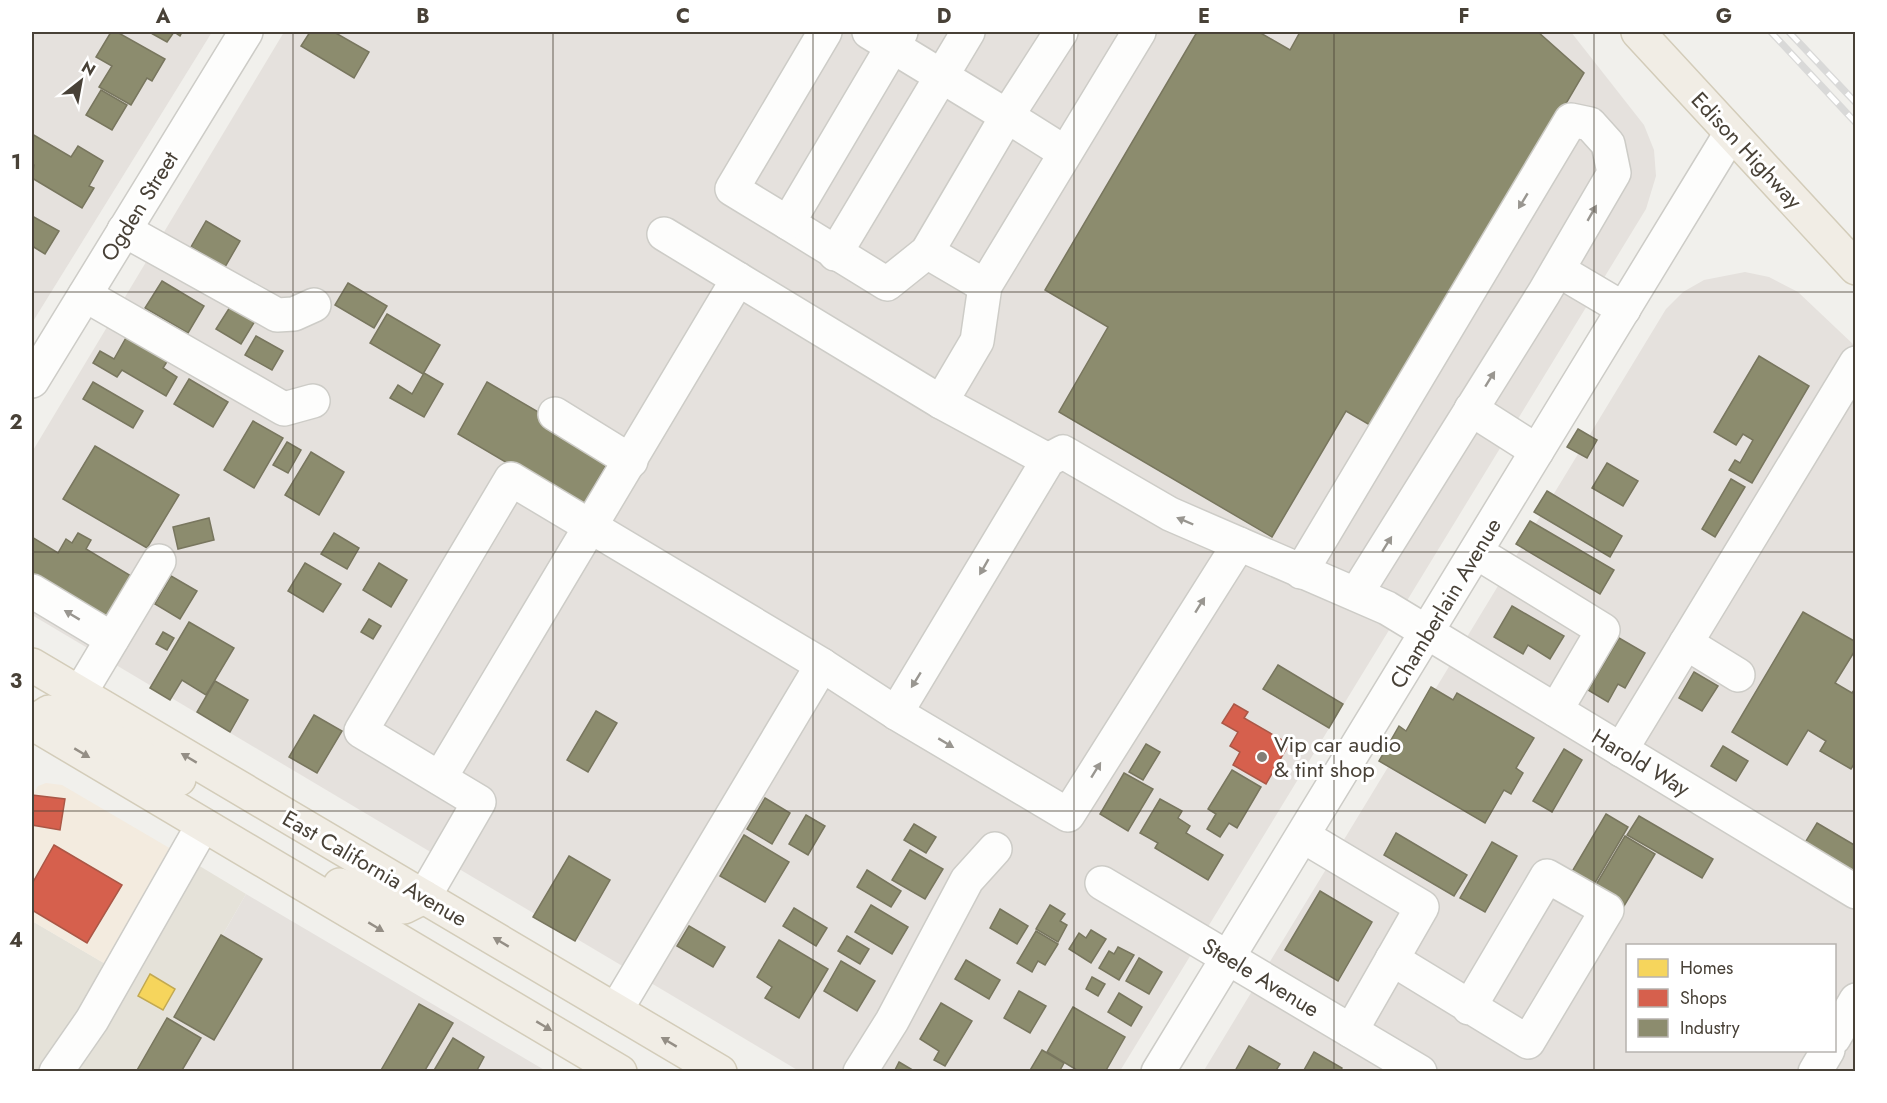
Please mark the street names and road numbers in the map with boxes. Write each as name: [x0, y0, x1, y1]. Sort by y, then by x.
street label: Edison Highway: [1684, 84, 1810, 216]
street label: Ogden Street: [92, 144, 186, 267]
street label: Chamberlain Avenue: [1381, 512, 1509, 694]
street label: Harold Way: [1586, 720, 1696, 804]
street label: East California Avenue: [277, 802, 473, 934]
street label: Steele Avenue: [1196, 929, 1326, 1025]

